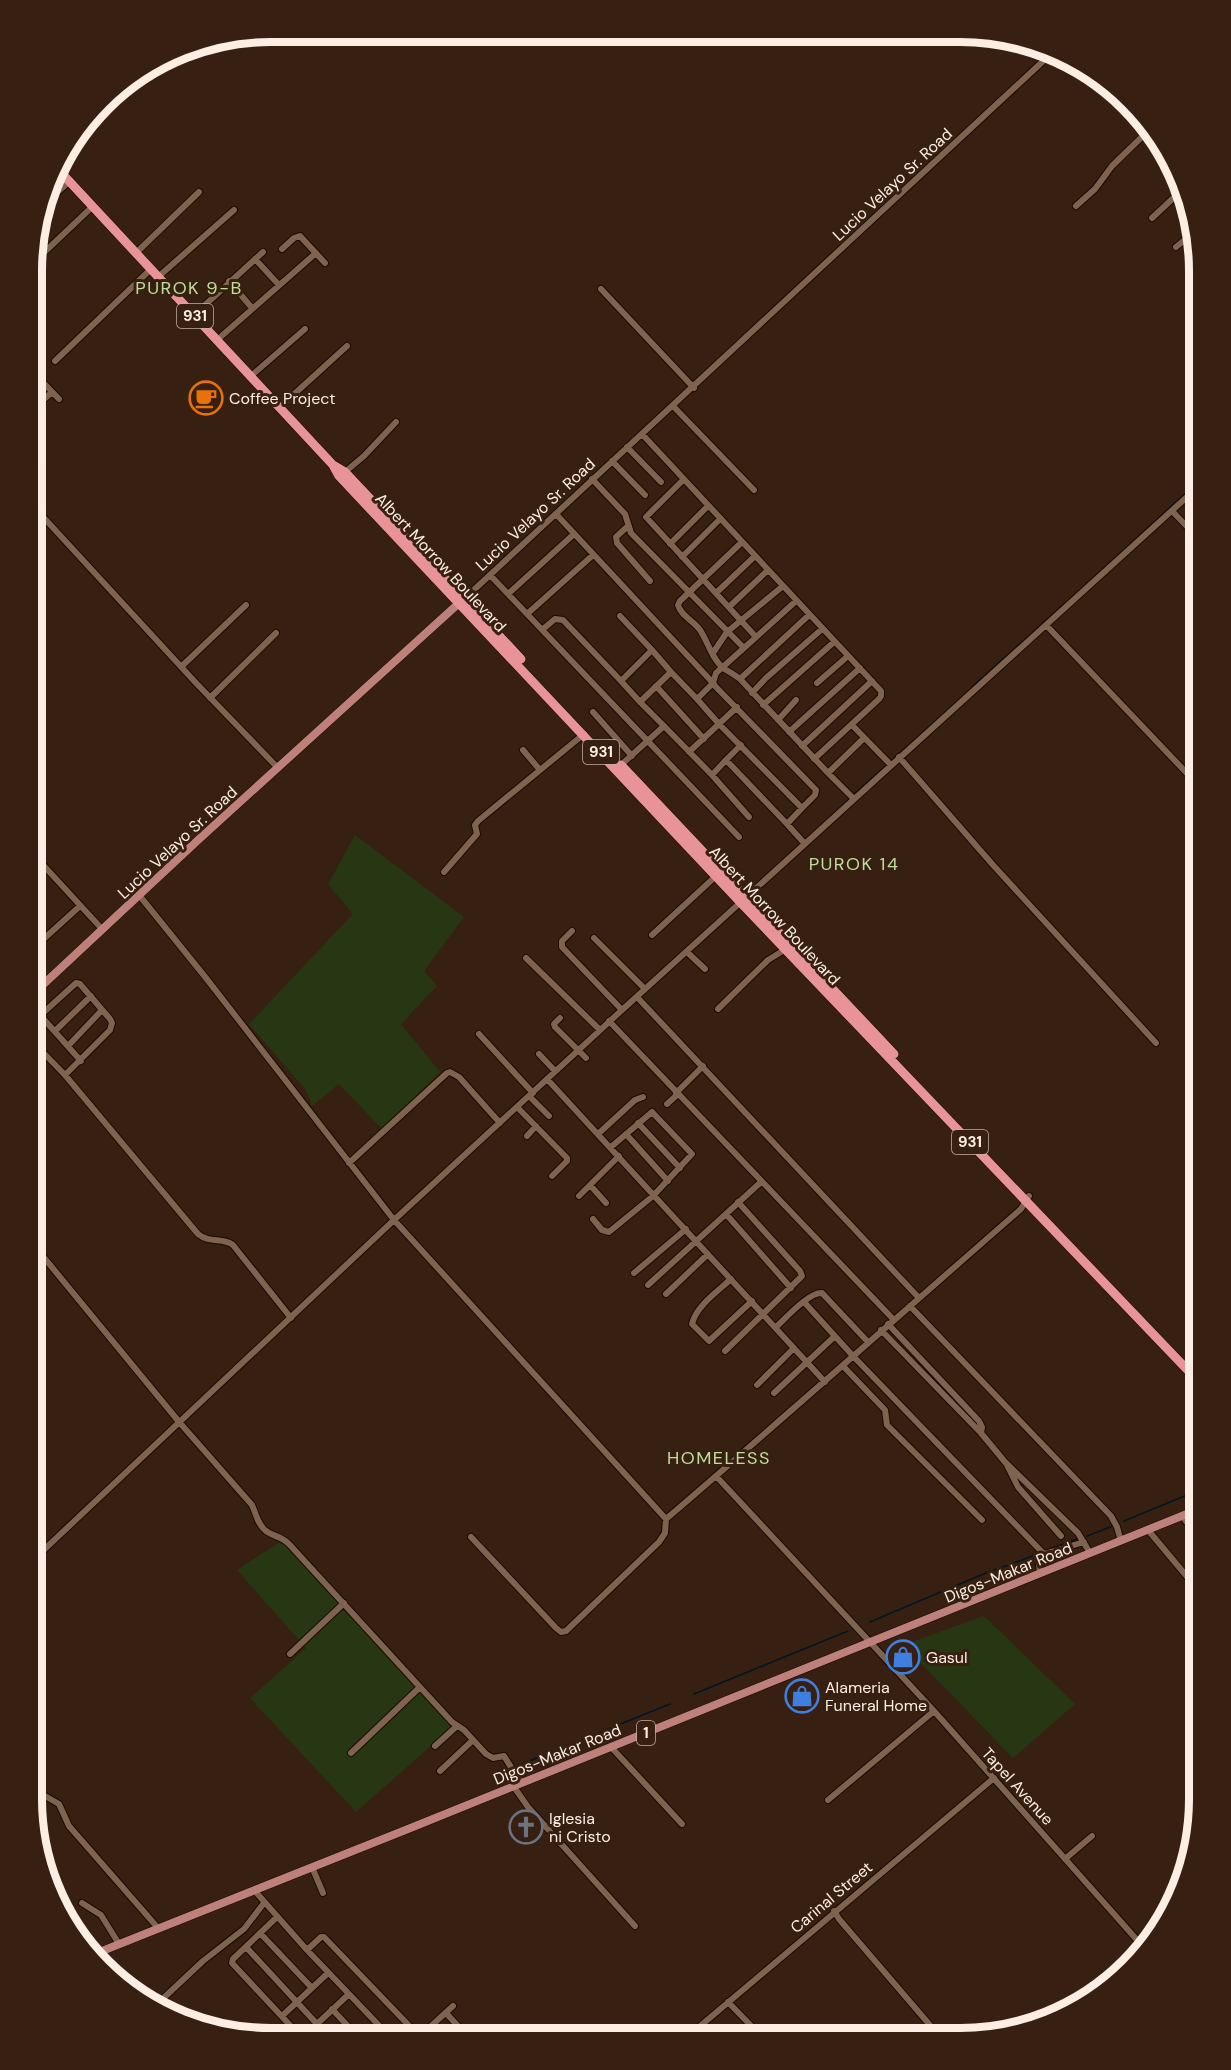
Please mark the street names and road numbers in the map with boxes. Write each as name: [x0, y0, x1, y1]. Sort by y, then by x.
street label: Lucio Velayo Sr. Road: [828, 123, 957, 245]
road number: 931: [177, 304, 213, 328]
street label: Lucio Velayo Sr. Road: [471, 453, 600, 575]
street label: Albert Morrow Boulevard: [371, 488, 511, 636]
road number: 931: [583, 740, 619, 764]
street label: Lucio Velayo Sr. Road: [113, 781, 242, 903]
street label: Albert Morrow Boulevard: [705, 841, 845, 989]
road number: 931: [952, 1130, 988, 1154]
street label: Digos-Makar Road: [941, 1537, 1075, 1608]
street label: Digos-Makar Road: [490, 1719, 624, 1790]
road number: 1: [637, 1721, 655, 1745]
street label: Tapel Avenue: [977, 1743, 1058, 1830]
street label: Carinal Street: [786, 1857, 877, 1938]

